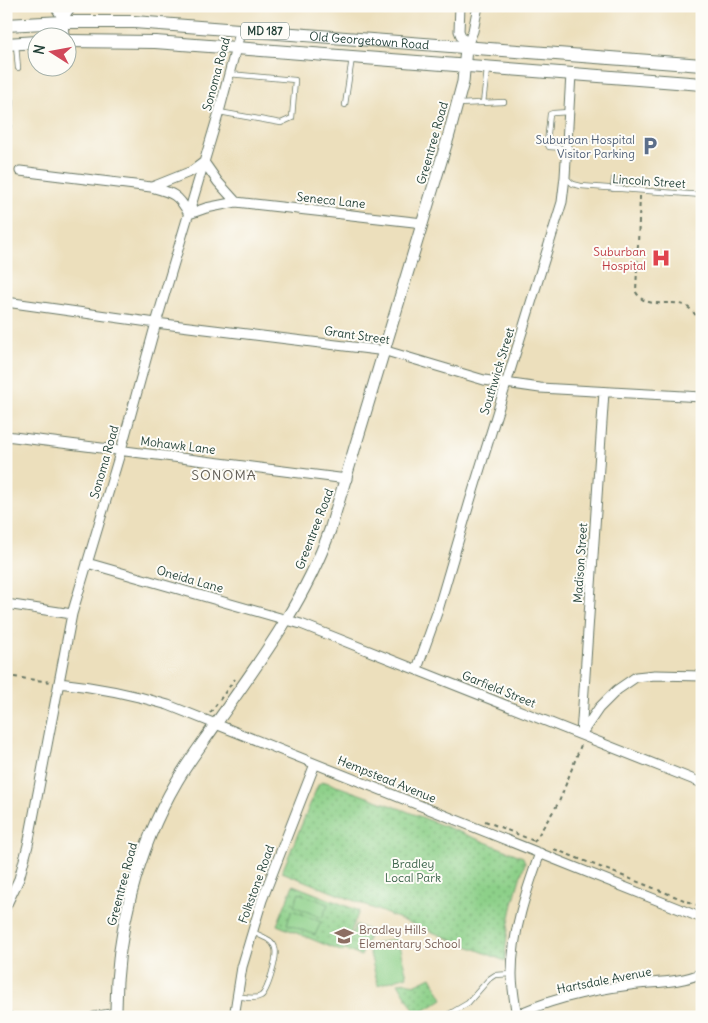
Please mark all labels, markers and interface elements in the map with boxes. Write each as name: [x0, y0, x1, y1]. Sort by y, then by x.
road number: MD 187: [241, 22, 289, 40]
north arrow: [28, 28, 78, 78]
street label: Old Georgetown Road: [309, 28, 430, 52]
street label: Sonoma Road: [199, 36, 233, 112]
text: N: [29, 43, 49, 56]
street label: Greentree Road: [413, 100, 451, 186]
place label: Suburban Hospital Visitor Parking: [536, 132, 635, 161]
parking icon: Suburban Hospital Visitor Parking: [639, 135, 661, 157]
street label: Lincoln Street: [612, 171, 686, 191]
street label: Seneca Lane: [296, 189, 366, 211]
place label: Suburban Hospital: [593, 244, 646, 273]
hospital icon: Suburban Hospital: [650, 247, 672, 269]
street label: Grant Street: [323, 323, 391, 347]
street label: Southwick Street: [477, 326, 517, 416]
street label: Sonoma Road: [86, 424, 122, 500]
street label: Mohawk Lane: [140, 433, 216, 457]
district label: SONOMA: [191, 466, 257, 484]
street label: Greentree Road: [292, 486, 336, 572]
street label: Madison Street: [570, 522, 590, 604]
street label: Oneida Lane: [155, 562, 225, 596]
street label: Garfield Street: [460, 667, 538, 711]
street label: Hempstead Avenue: [335, 752, 439, 806]
street label: Greentree Road: [104, 841, 140, 927]
street label: Folkstone Road: [235, 843, 277, 925]
park label: Bradley Local Park: [385, 856, 441, 885]
place label: Bradley Hills Elementary School: [359, 922, 460, 951]
school or university icon: Bradley Hills Elementary School: [333, 925, 355, 947]
street label: Hartsdale Avenue: [555, 963, 653, 997]

